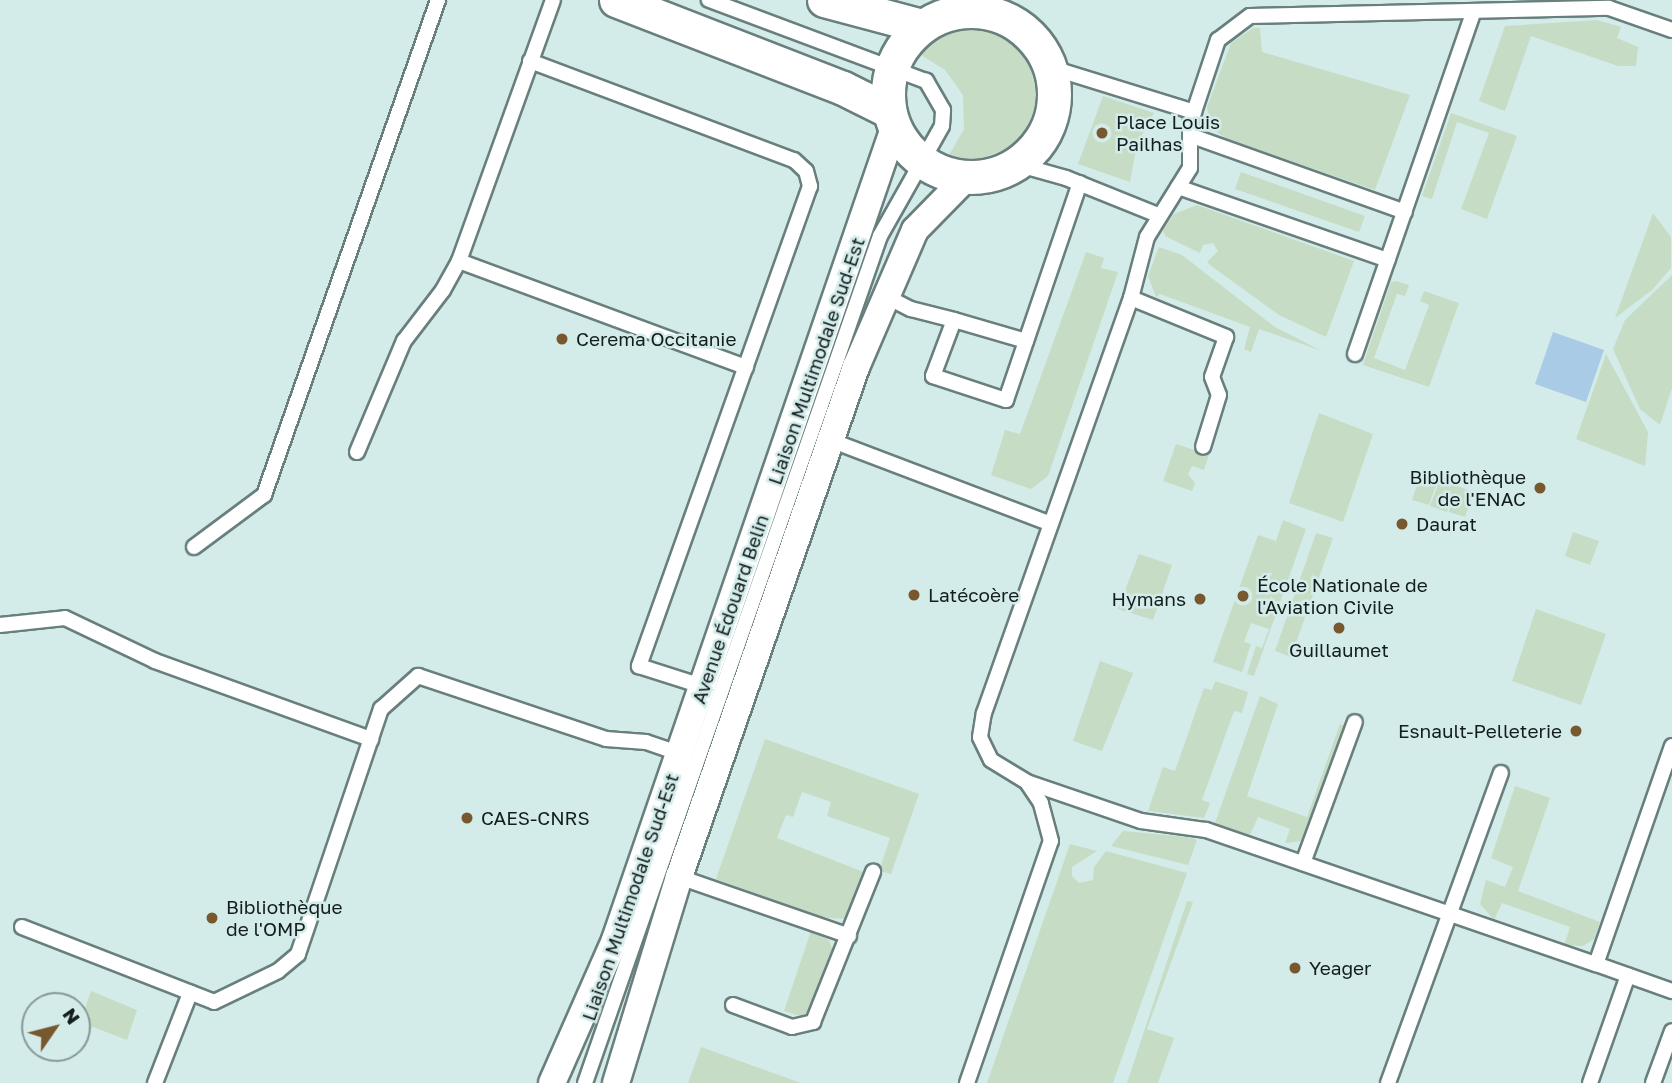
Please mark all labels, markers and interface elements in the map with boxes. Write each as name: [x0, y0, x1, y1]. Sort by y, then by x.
place label: Place Louis Pailhas: [1116, 111, 1220, 155]
marker: Place Louis Pailhas: [1094, 125, 1110, 141]
street label: Liaison Multimodale Sud-Est: [763, 234, 869, 488]
place label: Cerema Occitanie: [576, 328, 736, 350]
marker: Cerema Occitanie: [554, 331, 570, 347]
place label: Bibliothèque de l'ENAC: [1409, 466, 1526, 510]
marker: Bibliothèque de l'ENAC: [1532, 480, 1548, 496]
street label: Avenue Édouard Belin: [687, 511, 773, 707]
place label: Daurat: [1416, 513, 1477, 535]
marker: Daurat: [1394, 516, 1410, 532]
place label: École Nationale de l'Aviation Civile: [1257, 574, 1428, 618]
place label: Latécoère: [928, 584, 1019, 606]
marker: Latécoère: [906, 587, 922, 603]
place label: Hymans: [1112, 588, 1186, 610]
marker: École Nationale de l'Aviation Civile: [1235, 588, 1251, 604]
marker: Hymans: [1192, 591, 1208, 607]
marker: Guillaumet: [1331, 620, 1347, 636]
place label: Guillaumet: [1289, 639, 1389, 661]
place label: Esnault-Pelleterie: [1398, 720, 1562, 742]
marker: Esnault-Pelleterie: [1568, 723, 1584, 739]
street label: Liaison Multimodale Sud-Est: [577, 770, 683, 1024]
place label: CAES-CNRS: [481, 807, 590, 829]
marker: CAES-CNRS: [459, 810, 475, 826]
place label: Bibliothèque de l'OMP: [226, 896, 343, 940]
marker: Bibliothèque de l'OMP: [204, 910, 220, 926]
place label: Yeager: [1309, 957, 1372, 979]
marker: Yeager: [1287, 960, 1303, 976]
north arrow: [21, 992, 91, 1062]
text: N: [58, 1003, 86, 1028]

